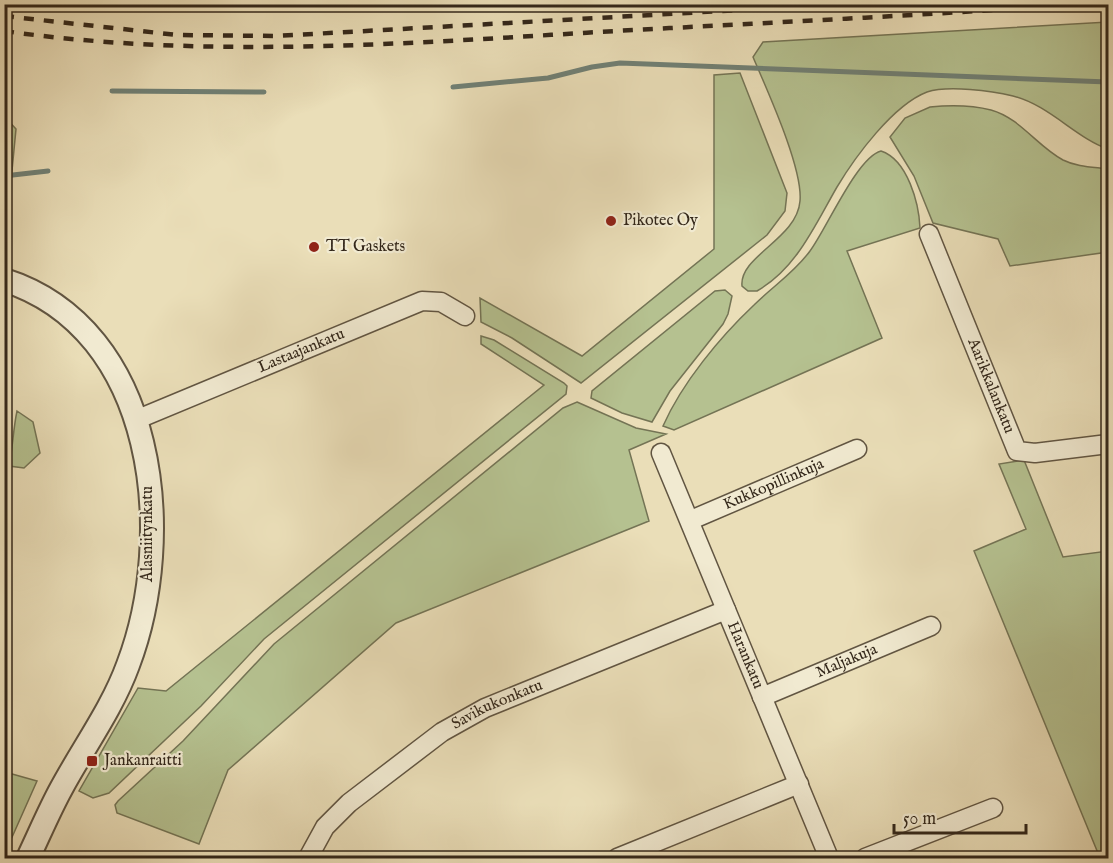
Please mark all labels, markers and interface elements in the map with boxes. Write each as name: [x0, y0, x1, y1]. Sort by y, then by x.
place label: Pikotec Oy: [623, 211, 698, 231]
marker: Pikotec Oy: [604, 214, 618, 228]
place label: TT Gaskets: [326, 237, 406, 257]
marker: TT Gaskets: [307, 240, 321, 254]
street label: Lastaajankatu: [255, 324, 348, 378]
street label: Aarikkalankatu: [962, 334, 1019, 437]
street label: Kukkopillinkuja: [720, 454, 827, 515]
street label: Alasniitynkatu: [138, 486, 158, 583]
street label: Harankatu: [722, 619, 768, 692]
street label: Maljakuja: [813, 640, 881, 683]
street label: Savikukonkatu: [448, 676, 546, 735]
place label: Jankanraitti: [102, 751, 182, 771]
marker: Jankanraitti: [85, 754, 99, 768]
scale bar: [894, 797, 1026, 835]
text: 50 m: [903, 808, 936, 831]

